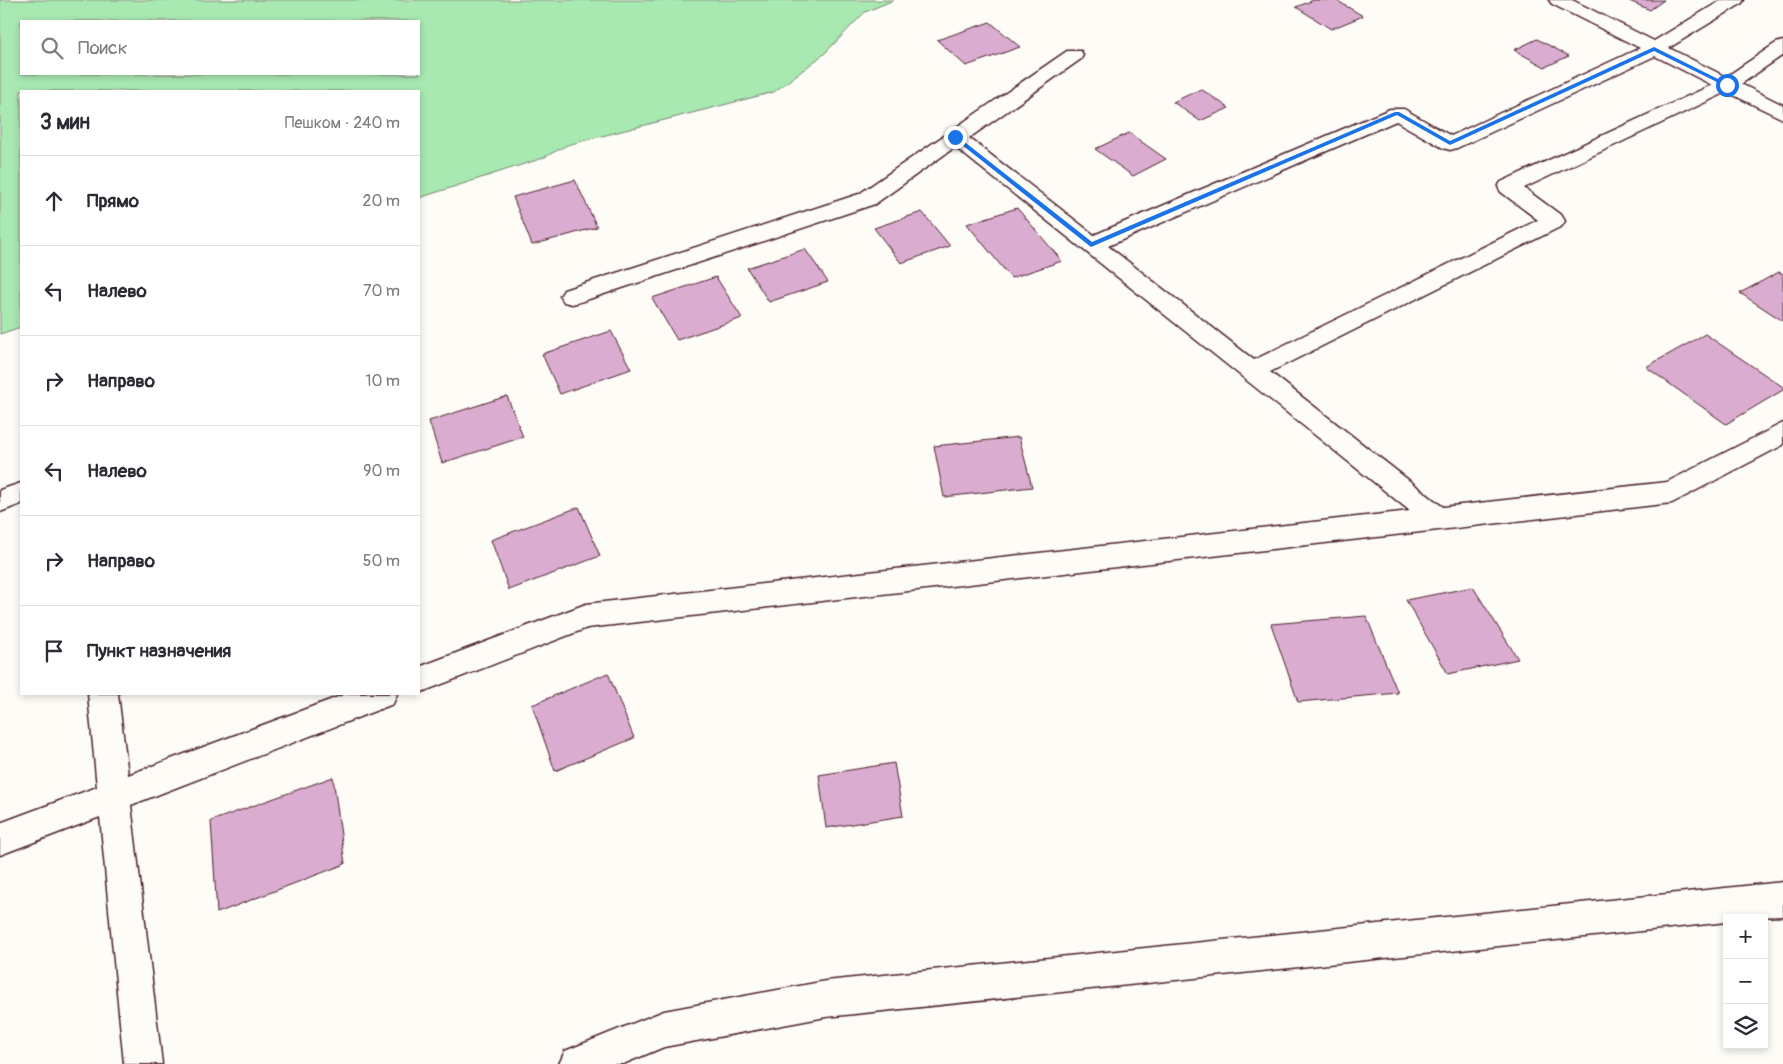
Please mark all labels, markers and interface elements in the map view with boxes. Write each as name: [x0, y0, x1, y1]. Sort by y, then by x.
search box: [20, 20, 420, 75]
icon: search: [38, 34, 66, 62]
text: Поиск: [78, 36, 128, 60]
route start: [1716, 74, 1739, 97]
text: 3 мин: [40, 109, 90, 136]
text: Пешком · 240 m: [285, 113, 400, 133]
route end: [944, 126, 967, 149]
icon: ahead: [40, 187, 68, 215]
text: Прямо: [87, 189, 139, 213]
text: 20 m: [362, 191, 400, 211]
icon: left: [40, 277, 68, 305]
text: Налево: [87, 279, 147, 303]
text: 70 m: [363, 281, 400, 301]
icon: right: [40, 367, 68, 395]
text: Направо: [87, 369, 155, 393]
text: 10 m: [365, 371, 400, 391]
icon: left: [40, 457, 68, 485]
text: Налево: [87, 459, 147, 483]
text: 90 m: [363, 461, 400, 481]
icon: right: [40, 547, 68, 575]
text: Направо: [87, 549, 155, 573]
text: 50 m: [363, 551, 400, 571]
icon: arrive: [40, 637, 68, 665]
text: Пункт назначения: [87, 639, 231, 663]
map controls: [1723, 914, 1768, 1049]
button: +: [1723, 914, 1768, 959]
button: −: [1723, 959, 1768, 1004]
button: layers: [1723, 1004, 1768, 1049]

